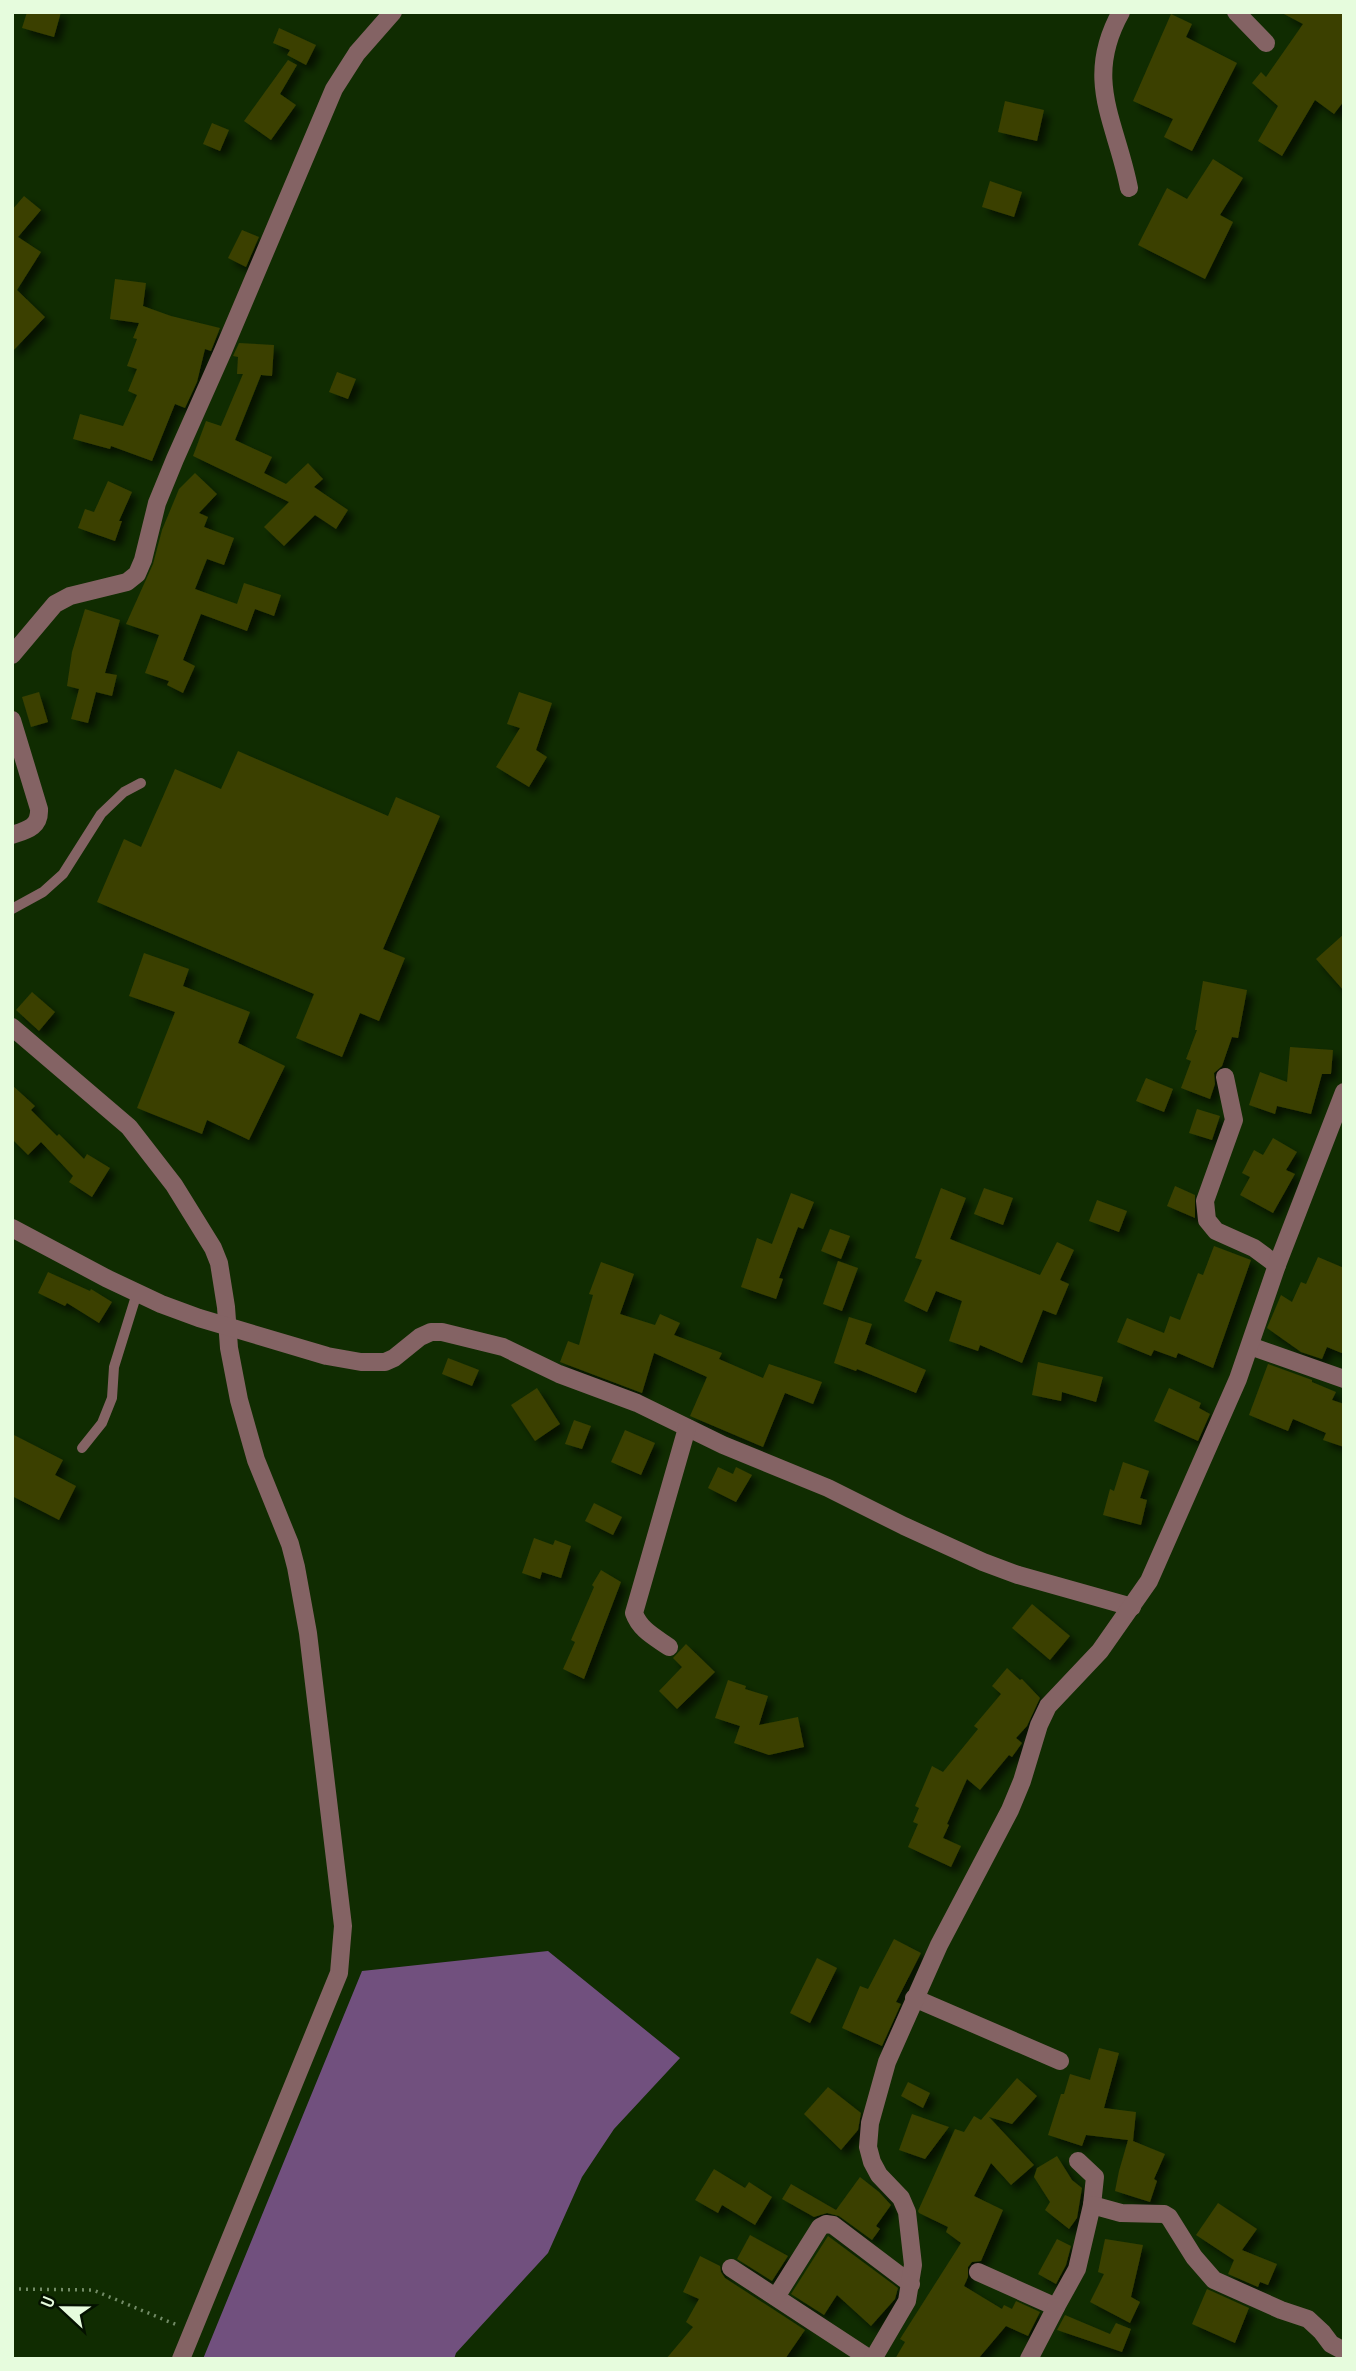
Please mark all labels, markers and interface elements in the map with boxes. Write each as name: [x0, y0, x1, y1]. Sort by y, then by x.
north arrow: [28, 2273, 98, 2343]
text: U: [36, 2293, 61, 2311]

